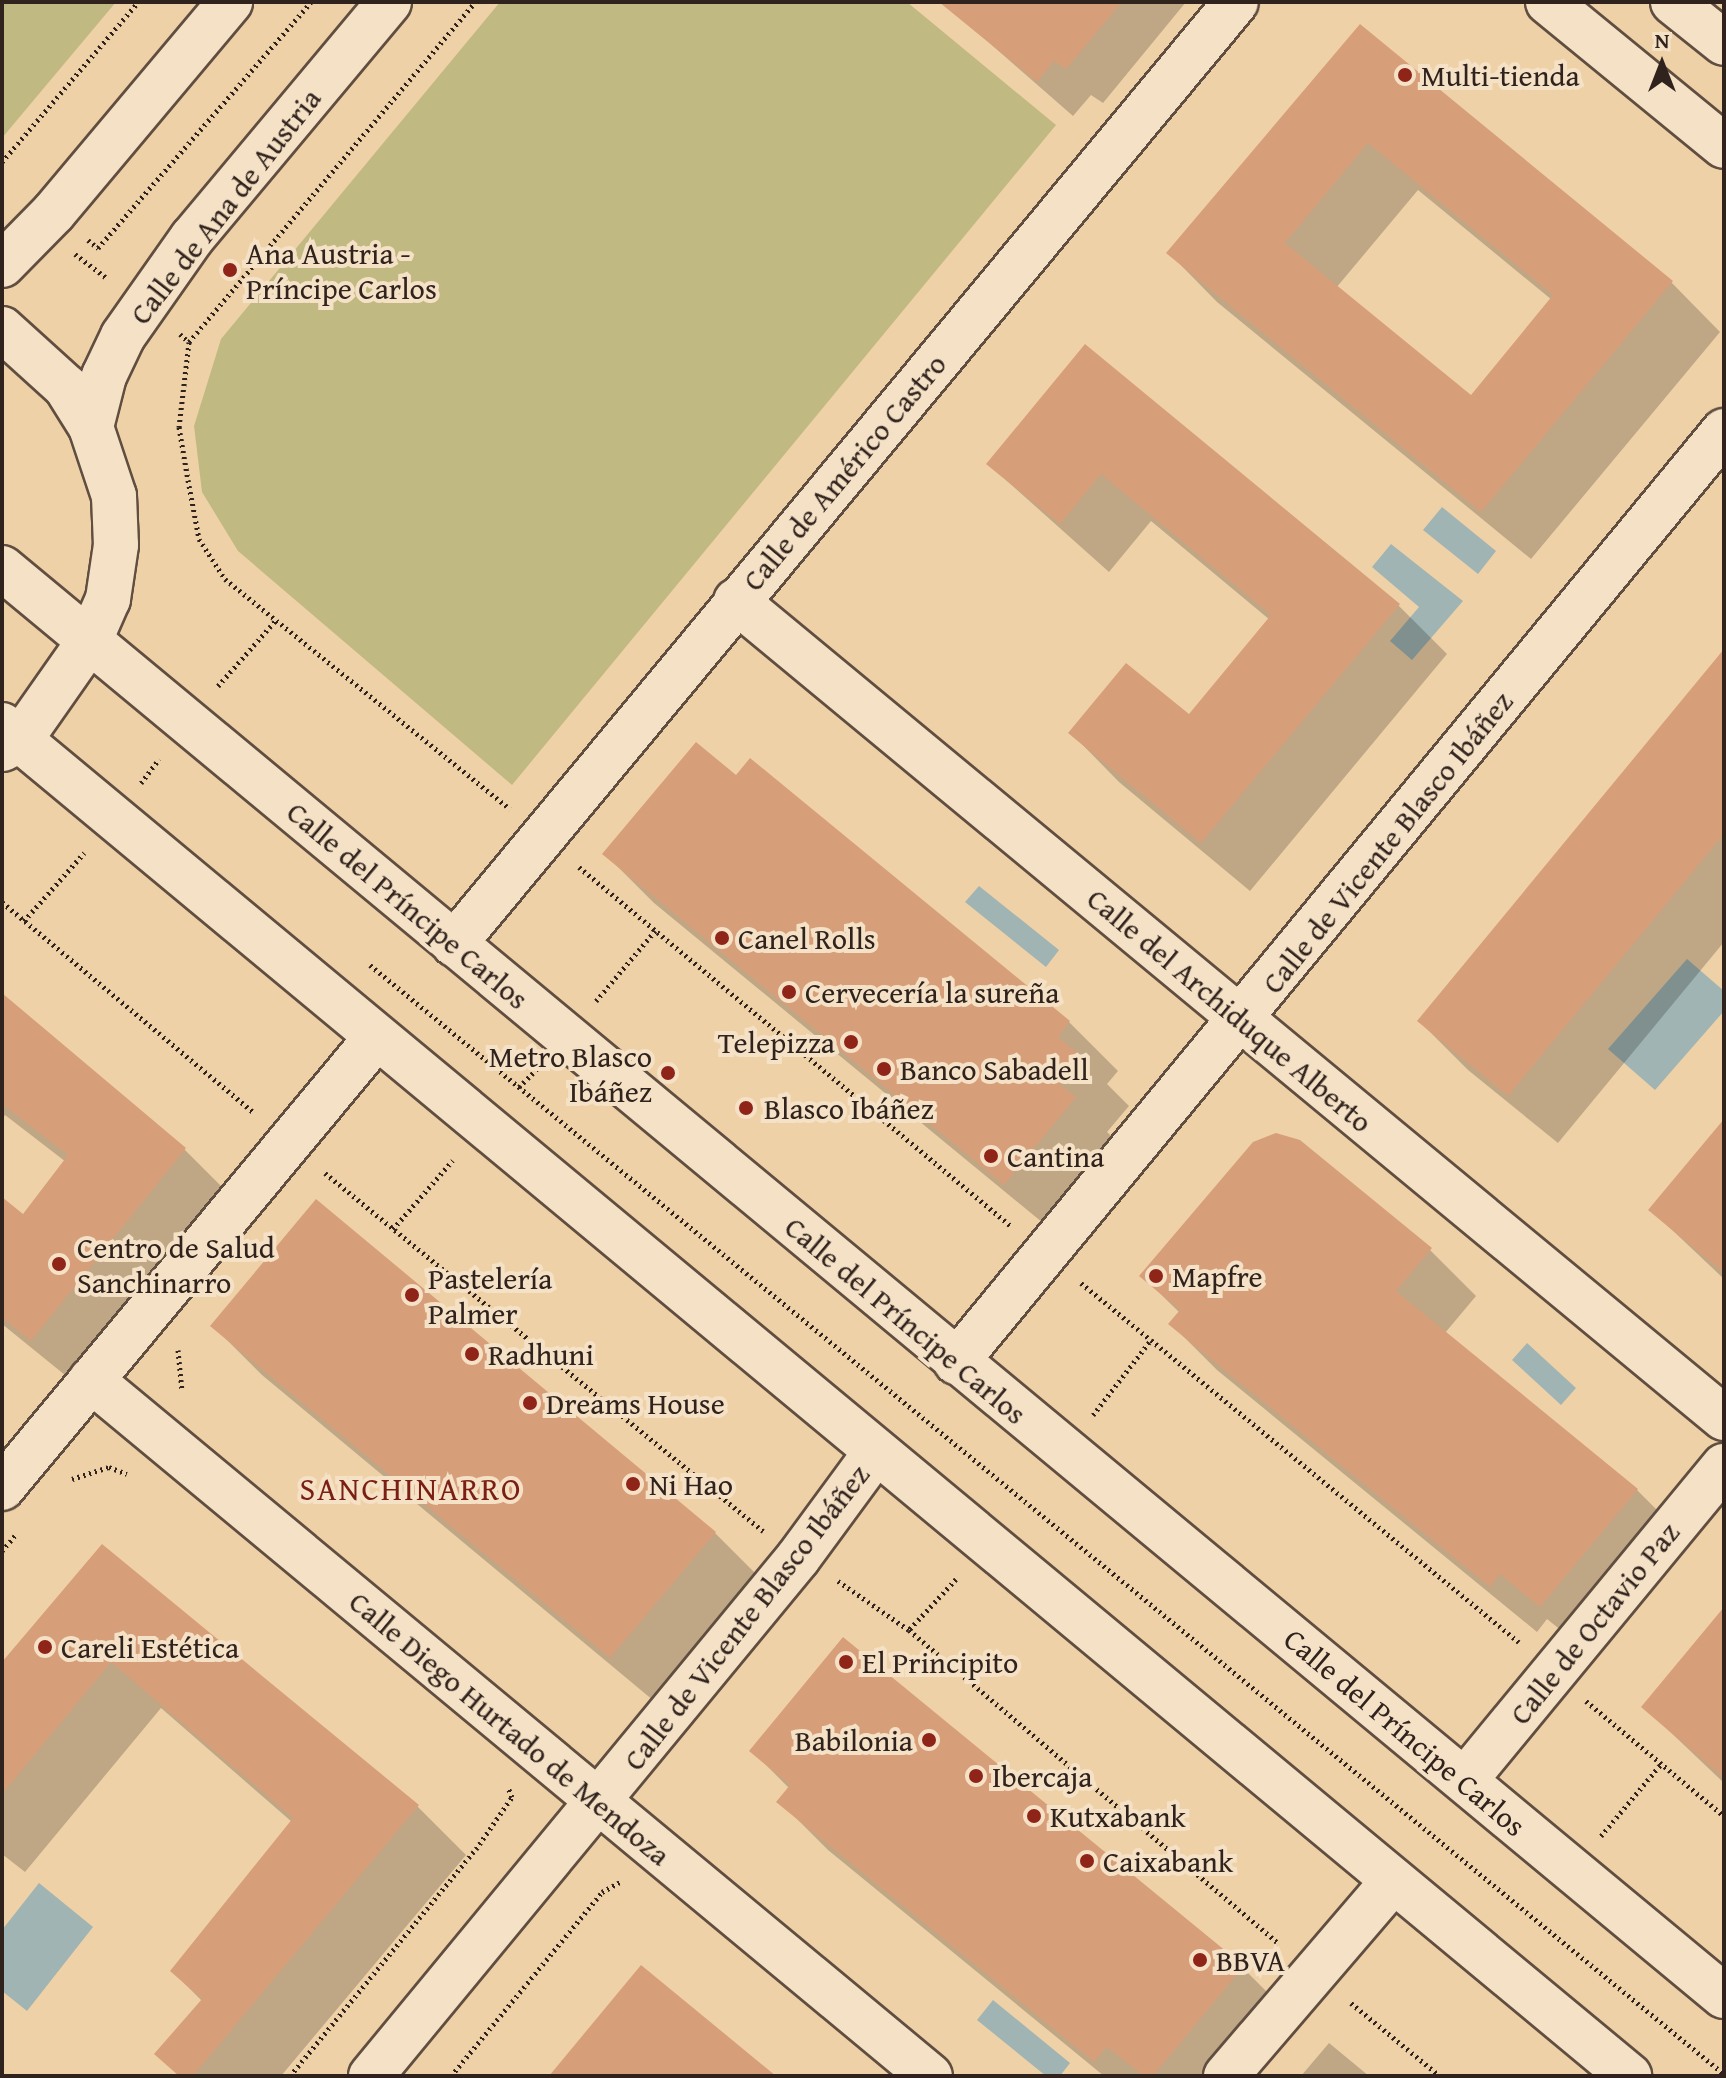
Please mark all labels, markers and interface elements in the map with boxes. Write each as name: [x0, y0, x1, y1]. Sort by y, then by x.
north arrow: [1622, 24, 1702, 104]
text: N: [1655, 24, 1669, 56]
place label: Multi-tienda: [1421, 57, 1580, 93]
marker: Multi-tienda: [1396, 66, 1414, 84]
street label: Calle de Ana de Austria: [122, 81, 328, 331]
place label: Ana Austria - Príncipe Carlos: [246, 235, 437, 306]
marker: Ana Austria - Príncipe Carlos: [221, 261, 239, 279]
street label: Calle de Américo Castro: [735, 346, 953, 598]
street label: Calle de Vicente Blasco Ibáñez: [1254, 684, 1520, 1000]
street label: Calle del Príncipe Carlos: [280, 794, 536, 1016]
street label: Calle del Archiduque Alberto: [1080, 880, 1380, 1140]
place label: Canel Rolls: [738, 920, 876, 956]
marker: Canel Rolls: [713, 929, 731, 947]
place label: Cervecería la sureña: [805, 974, 1059, 1010]
marker: Cervecería la sureña: [780, 983, 798, 1001]
place label: Telepizza: [718, 1024, 835, 1060]
marker: Telepizza: [842, 1033, 860, 1051]
place label: Metro Blasco Ibáñez: [489, 1038, 652, 1108]
place label: Banco Sabadell: [900, 1051, 1089, 1087]
marker: Banco Sabadell: [875, 1060, 893, 1078]
marker: Metro Blasco Ibáñez: [659, 1064, 677, 1082]
place label: Blasco Ibáñez: [764, 1090, 934, 1126]
marker: Blasco Ibáñez: [735, 1097, 757, 1119]
place label: Cantina: [1007, 1138, 1104, 1174]
marker: Cantina: [982, 1147, 1000, 1165]
street label: Calle del Príncipe Carlos: [778, 1209, 1034, 1431]
place label: Centro de Salud Sanchinarro: [77, 1229, 275, 1300]
marker: Centro de Salud Sanchinarro: [48, 1253, 70, 1275]
place label: Mapfre: [1172, 1258, 1263, 1294]
place label: Pastelería Palmer: [428, 1260, 552, 1330]
marker: Mapfre: [1147, 1267, 1165, 1285]
marker: Pastelería Palmer: [403, 1286, 421, 1304]
place label: Radhuni: [488, 1336, 594, 1372]
marker: Radhuni: [463, 1345, 481, 1363]
place label: Dreams House: [546, 1385, 725, 1421]
marker: Dreams House: [521, 1394, 539, 1412]
street label: Calle de Vicente Blasco Ibáñez: [615, 1457, 877, 1777]
place label: Ni Hao: [649, 1466, 733, 1502]
district label: SANCHINARRO: [299, 1470, 523, 1508]
marker: Ni Hao: [624, 1475, 642, 1493]
street label: Calle de Octavio Paz: [1502, 1515, 1686, 1731]
street label: Calle Diego Hurtado de Mendoza: [342, 1583, 678, 1873]
street label: Calle del Príncipe Carlos: [1277, 1621, 1533, 1843]
place label: Careli Estética: [61, 1629, 239, 1665]
marker: Careli Estética: [36, 1638, 54, 1656]
place label: El Principito: [862, 1644, 1018, 1680]
marker: El Principito: [837, 1653, 855, 1671]
place label: Babilonia: [795, 1722, 913, 1758]
marker: Babilonia: [920, 1731, 938, 1749]
place label: Ibercaja: [992, 1758, 1092, 1794]
marker: Ibercaja: [967, 1767, 985, 1785]
place label: Kutxabank: [1050, 1798, 1186, 1834]
marker: Kutxabank: [1025, 1807, 1043, 1825]
place label: Caixabank: [1103, 1843, 1233, 1879]
marker: Caixabank: [1078, 1852, 1096, 1870]
place label: BBVA: [1216, 1942, 1285, 1978]
marker: BBVA: [1191, 1951, 1209, 1969]

